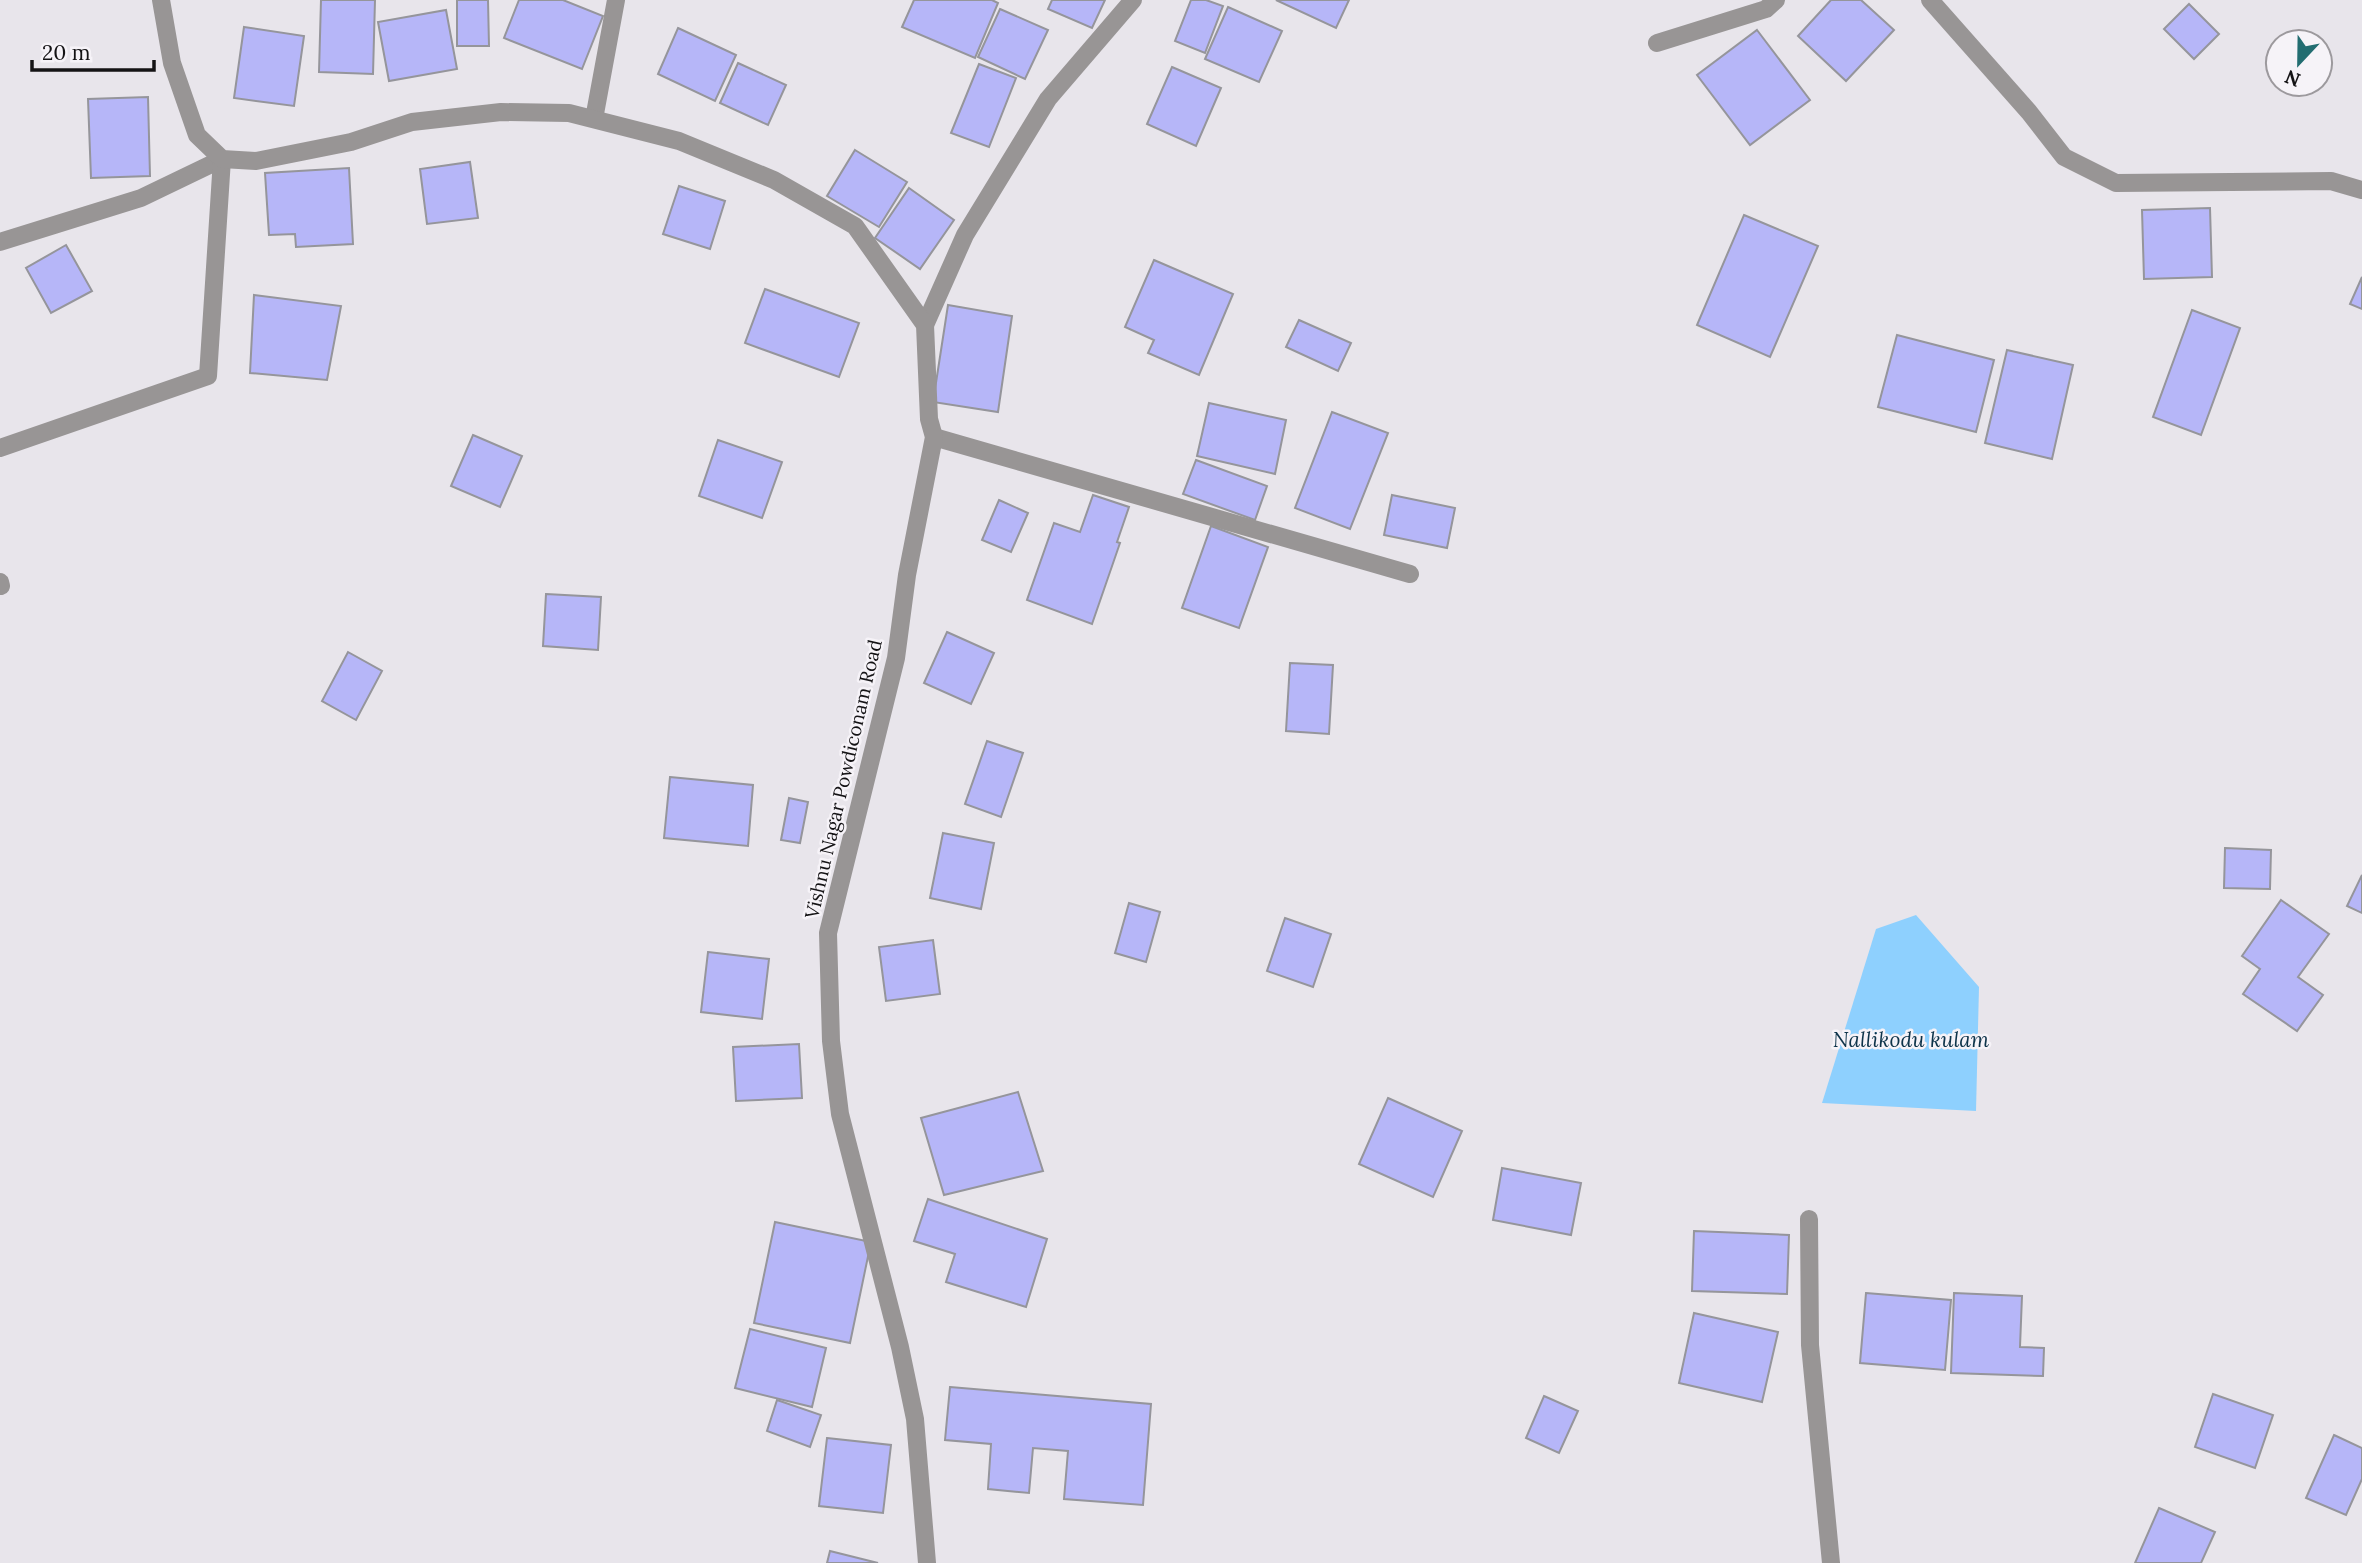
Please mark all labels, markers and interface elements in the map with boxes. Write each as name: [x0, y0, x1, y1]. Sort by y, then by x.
scale bar: [32, 28, 154, 72]
north arrow: [2264, 28, 2334, 98]
text: 20 m: [42, 39, 91, 66]
text: N: [2281, 65, 2304, 93]
street label: Vishnu Nagar Powdiconam Road: [799, 637, 887, 922]
water label: Nallikodu kulam: [1833, 1026, 1990, 1053]

